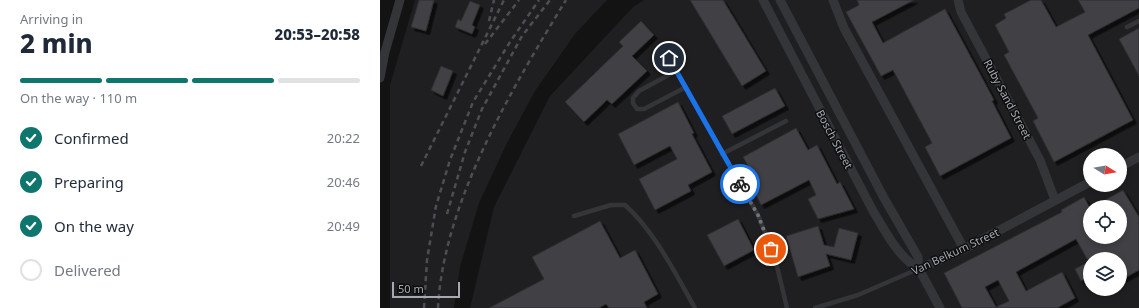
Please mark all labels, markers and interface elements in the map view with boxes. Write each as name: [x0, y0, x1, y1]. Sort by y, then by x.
text: Arriving in: [20, 10, 83, 28]
text: 20:53–20:58: [275, 24, 360, 44]
text: 2 min: [20, 25, 93, 61]
pin: [652, 41, 686, 75]
icon: home: [658, 47, 680, 69]
street label: Ruby Sand Street: [981, 57, 1035, 141]
text: On the way · 110 m: [20, 89, 137, 107]
street label: Bosch Street: [813, 107, 857, 171]
icon: check: [20, 127, 42, 149]
text: Confirmed: [54, 128, 129, 148]
text: 20:22: [327, 129, 360, 147]
north arrow: [1083, 148, 1127, 192]
map controls: [1083, 148, 1127, 296]
courier: [720, 164, 760, 204]
icon: check: [20, 171, 42, 193]
text: Preparing: [54, 172, 124, 192]
text: 20:46: [327, 173, 360, 191]
icon: bike: [729, 173, 751, 195]
button: locate: [1083, 200, 1127, 244]
icon: check: [20, 215, 42, 237]
text: On the way: [54, 216, 134, 236]
text: 20:49: [327, 217, 360, 235]
street label: Van Belkum Street: [909, 224, 1001, 278]
pin: [754, 232, 788, 266]
icon: bag: [760, 238, 782, 260]
button: layers: [1083, 252, 1127, 296]
text: Delivered: [54, 260, 121, 280]
scale bar: [392, 280, 460, 299]
text: 50 m: [398, 281, 424, 296]

